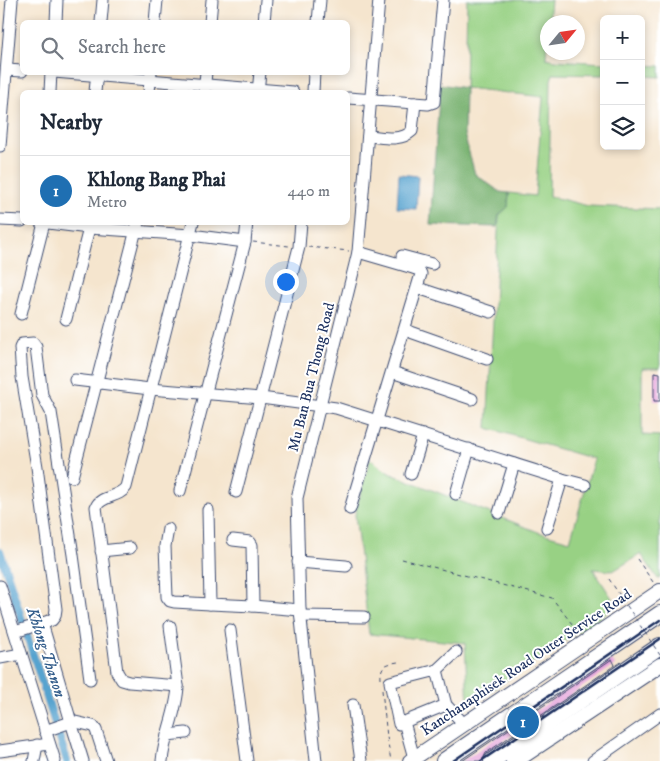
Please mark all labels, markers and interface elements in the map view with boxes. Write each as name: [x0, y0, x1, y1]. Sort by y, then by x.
north arrow: [540, 15, 585, 60]
map controls: [600, 15, 645, 150]
button: +: [600, 15, 645, 60]
search box: [20, 20, 350, 75]
icon: search: [38, 34, 66, 62]
text: Search here: [78, 36, 166, 59]
button: −: [600, 60, 645, 105]
button: layers: [600, 105, 645, 150]
text: Nearby: [40, 110, 102, 136]
text: Khlong Bang Phai: [87, 169, 226, 192]
text: 1: [53, 181, 59, 201]
text: 440 m: [288, 181, 330, 201]
text: Metro: [87, 192, 127, 212]
your location: [273, 269, 299, 295]
street label: Mu Ban Bua Thong Road: [284, 300, 339, 454]
street label: Kanchanaphisek Road Outer Service Road: [417, 584, 636, 740]
water label: Khlong Thanon: [22, 604, 70, 700]
pin: 1: [507, 703, 539, 741]

